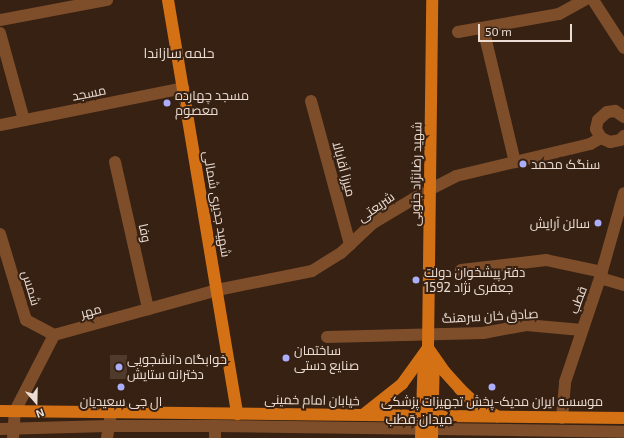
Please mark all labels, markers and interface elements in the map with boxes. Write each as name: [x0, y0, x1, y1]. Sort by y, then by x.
scale bar: [480, 16, 574, 42]
text: 50 m: [485, 24, 512, 38]
district label: حلمه سازاندا: [144, 45, 214, 61]
street label: مسجد: [71, 82, 107, 104]
place label: مسجد چهارده معصوم: [175, 88, 249, 119]
marker: مسجد چهارده معصوم: [162, 98, 172, 108]
street label: شهید رضانژاد جنوبی: [407, 122, 425, 226]
street label: میرزا آقابالا: [329, 140, 359, 198]
street label: شهید جدیری شمالی: [200, 150, 234, 258]
place label: سنگک محمد: [531, 156, 600, 172]
marker: سنگک محمد: [518, 159, 528, 169]
street label: شریعتی: [355, 189, 397, 225]
place label: سالن آرایش: [530, 215, 590, 231]
marker: سالن آرایش: [593, 218, 603, 228]
street label: وفا: [135, 222, 155, 244]
place label: دفتر پیشخوان دولت 1592 جعفری نژاد: [424, 265, 525, 296]
street label: شمس: [18, 269, 44, 307]
marker: دفتر پیشخوان دولت 1592 جعفری نژاد: [411, 275, 421, 285]
street label: قطب: [566, 284, 590, 316]
street label: مهر: [79, 301, 103, 321]
street label: صادق خان سرهنگ: [441, 306, 539, 326]
place label: ساختمان صنایع دستی: [294, 343, 359, 374]
place label: خوابگاه دانشجویی دخترانه ستایش: [127, 352, 227, 383]
marker: ساختمان صنایع دستی: [281, 353, 291, 363]
marker: خوابگاه دانشجویی دخترانه ستایش: [114, 362, 124, 372]
north arrow: [16, 382, 56, 422]
marker: ال جی سعیدیان: [116, 382, 126, 392]
marker: موسسه ایران مدیک-پخش تجهیزات پزشکی: [487, 382, 497, 392]
street label: خیابان امام خمینی: [264, 391, 360, 409]
place label: ال جی سعیدیان: [80, 393, 162, 409]
place label: موسسه ایران مدیک-پخش تجهیزات پزشکی: [381, 393, 603, 409]
text: N: [34, 406, 46, 421]
district label: میدان قطب: [385, 411, 453, 427]

